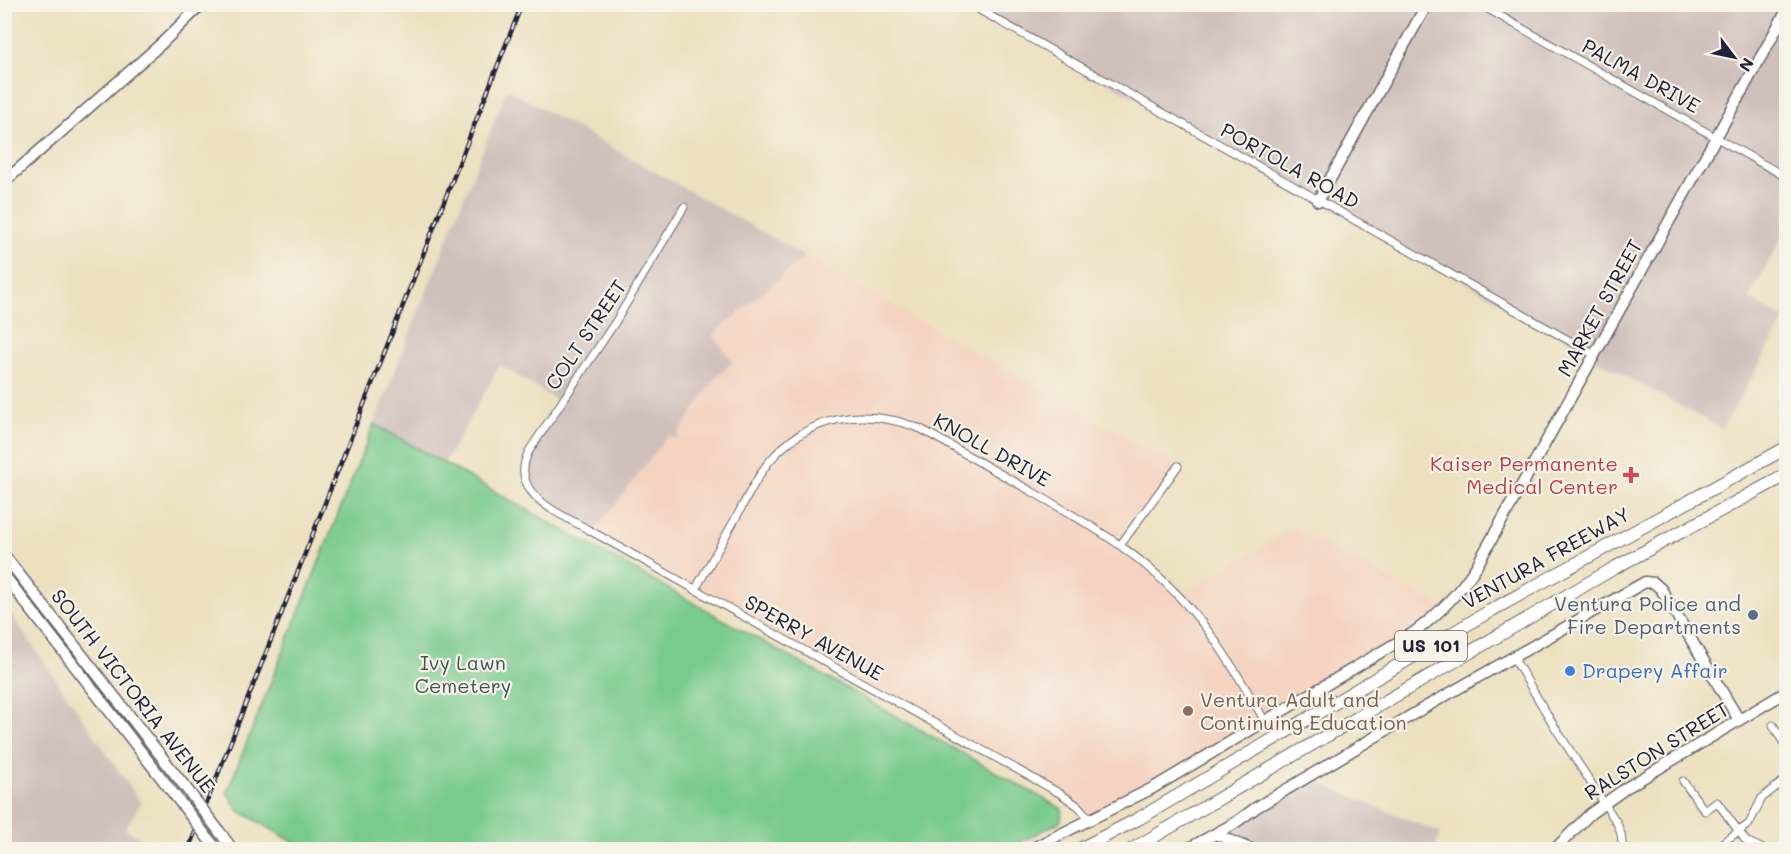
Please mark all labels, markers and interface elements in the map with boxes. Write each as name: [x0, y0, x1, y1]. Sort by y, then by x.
north arrow: [1704, 27, 1764, 87]
street label: PALMA DRIVE: [1578, 32, 1705, 118]
text: N: [1735, 54, 1759, 76]
street label: PORTOLA ROAD: [1216, 116, 1365, 214]
street label: MARKET STREET: [1551, 234, 1648, 381]
street label: COLT STREET: [539, 274, 632, 395]
street label: KNOLL DRIVE: [929, 406, 1056, 492]
place label: Kaiser Permanente Medical Center: [1430, 450, 1618, 499]
marker: Kaiser Permanente Medical Center: [1622, 466, 1640, 484]
street label: VENTURA FREEWAY: [1457, 500, 1634, 614]
street label: SOUTH VICTORIA AVENUE: [46, 583, 222, 798]
street label: SPERRY AVENUE: [740, 588, 888, 686]
place label: Ventura Police and Fire Departments: [1554, 590, 1741, 639]
marker: Ventura Police and Fire Departments: [1746, 608, 1760, 622]
road number: US 101: [1395, 631, 1467, 661]
park label: Ivy Lawn Cemetery: [415, 649, 511, 698]
place label: Drapery Affair: [1582, 657, 1728, 683]
marker: Drapery Affair: [1563, 664, 1577, 678]
place label: Ventura Adult and Continuing Education: [1200, 686, 1407, 735]
street label: RALSTON STREET: [1579, 695, 1734, 805]
marker: Ventura Adult and Continuing Education: [1181, 704, 1195, 718]

